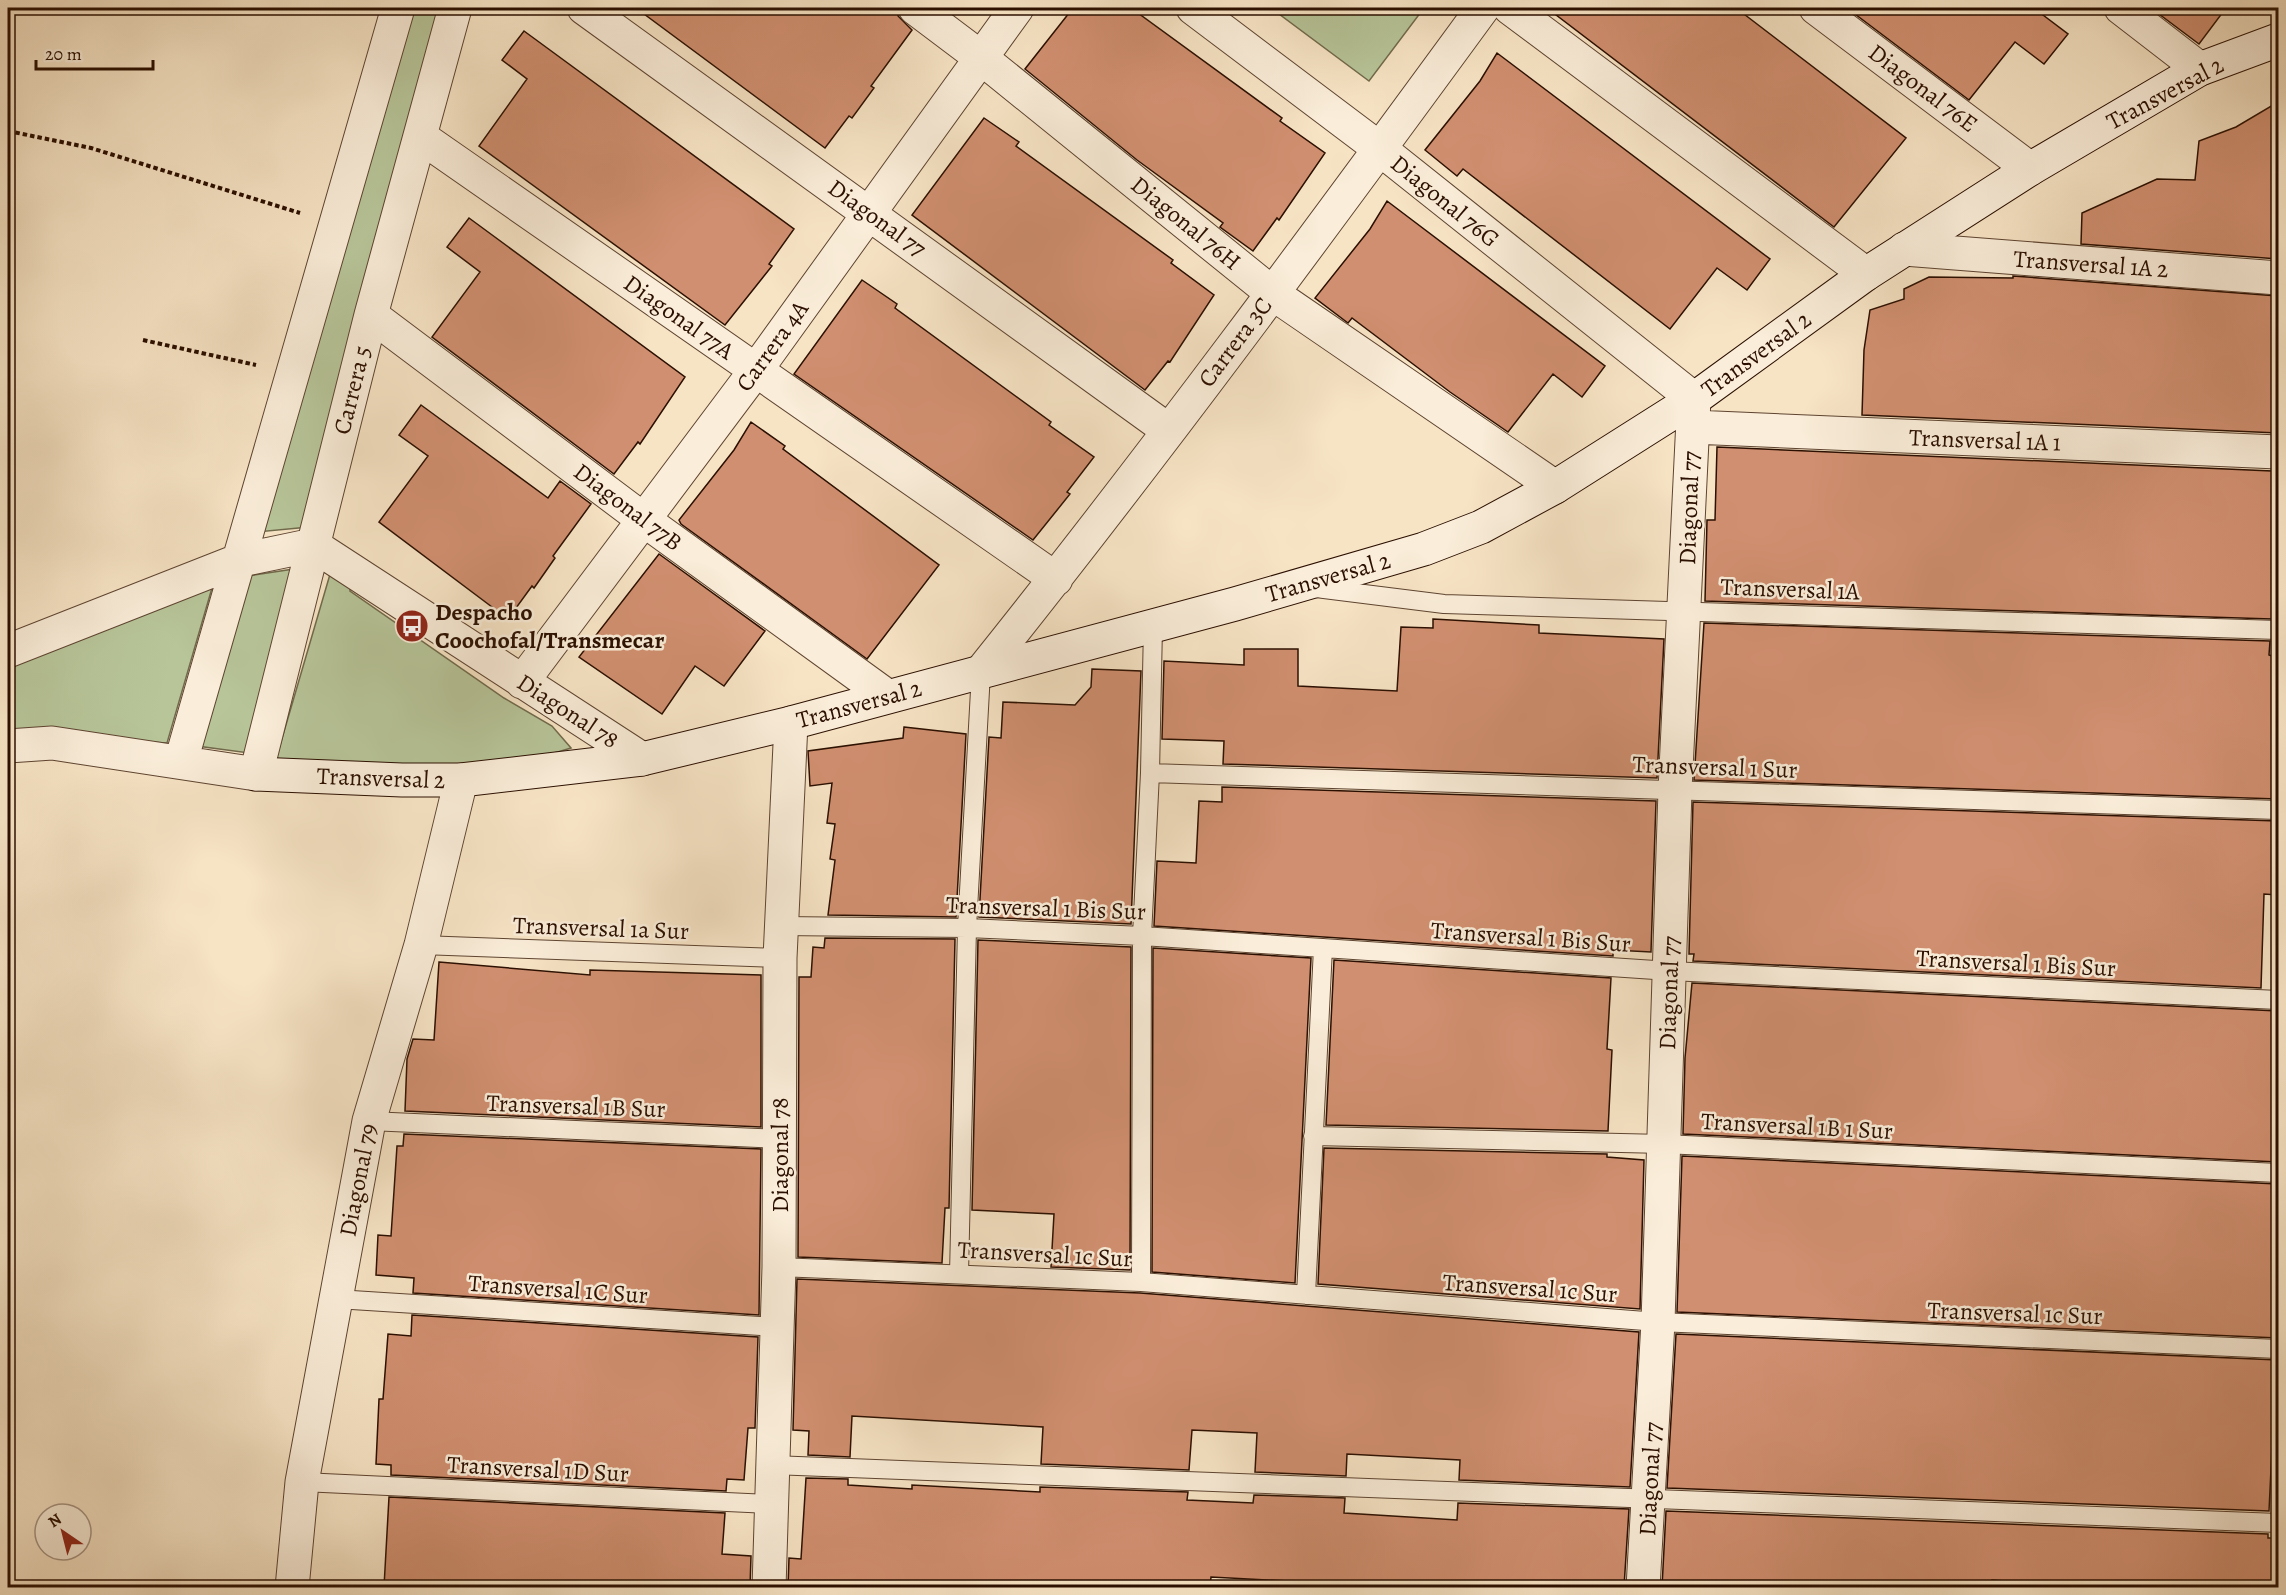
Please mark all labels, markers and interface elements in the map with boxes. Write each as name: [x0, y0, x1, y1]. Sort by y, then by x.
scale bar: [36, 33, 153, 71]
street label: Diagonal 76E: [1862, 36, 1984, 140]
text: 20 m: [45, 42, 82, 66]
street label: Transversal 2: [2101, 49, 2229, 137]
street label: Diagonal 76G: [1384, 147, 1506, 255]
street label: Diagonal 76H: [1124, 169, 1248, 277]
street label: Diagonal 77: [822, 172, 933, 265]
street label: Transversal 1A 2: [2012, 243, 2170, 285]
street label: Diagonal 77A: [617, 267, 741, 367]
street label: Carrera 3C: [1191, 290, 1279, 394]
street label: Carrera 4A: [728, 293, 816, 398]
street label: Transversal 2: [1695, 303, 1817, 405]
street label: Carrera 5: [326, 342, 378, 438]
street label: Transversal 1A 1: [1908, 421, 2062, 459]
street label: Diagonal 77: [1671, 450, 1707, 565]
street label: Diagonal 77B: [567, 456, 689, 558]
street label: Transversal 2: [1262, 544, 1394, 610]
street label: Transversal 1A: [1720, 571, 1861, 607]
place label: Despacho Coochofal/Transmecar: [435, 596, 664, 656]
bus stop icon: Despacho Coochofal/Transmecar: [394, 608, 430, 644]
street label: Diagonal 78: [511, 666, 625, 756]
street label: Transversal 2: [793, 672, 925, 736]
street label: Transversal 1 Sur: [1632, 748, 1798, 786]
street label: Transversal 2: [316, 760, 446, 796]
street label: Transversal 1 Bis Sur: [945, 889, 1147, 927]
street label: Transversal 1a Sur: [512, 909, 690, 947]
street label: Transversal 1 Bis Sur: [1430, 914, 1632, 960]
street label: Diagonal 77: [1651, 935, 1687, 1050]
street label: Transversal 1 Bis Sur: [1915, 942, 2117, 984]
street label: Transversal 1B Sur: [486, 1087, 666, 1125]
street label: Diagonal 78: [764, 1097, 796, 1213]
street label: Transversal 1B 1 Sur: [1700, 1105, 1894, 1147]
street label: Diagonal 79: [331, 1121, 385, 1239]
street label: Transversal 1c Sur: [957, 1233, 1133, 1275]
street label: Transversal 1c Sur: [1442, 1266, 1618, 1310]
street label: Transversal 1C Sur: [467, 1267, 649, 1311]
street label: Transversal 1c Sur: [1927, 1294, 2103, 1332]
street label: Diagonal 77: [1631, 1420, 1669, 1537]
street label: Transversal 1D Sur: [446, 1448, 630, 1490]
north arrow: [33, 1502, 93, 1562]
text: N: [44, 1508, 66, 1533]

